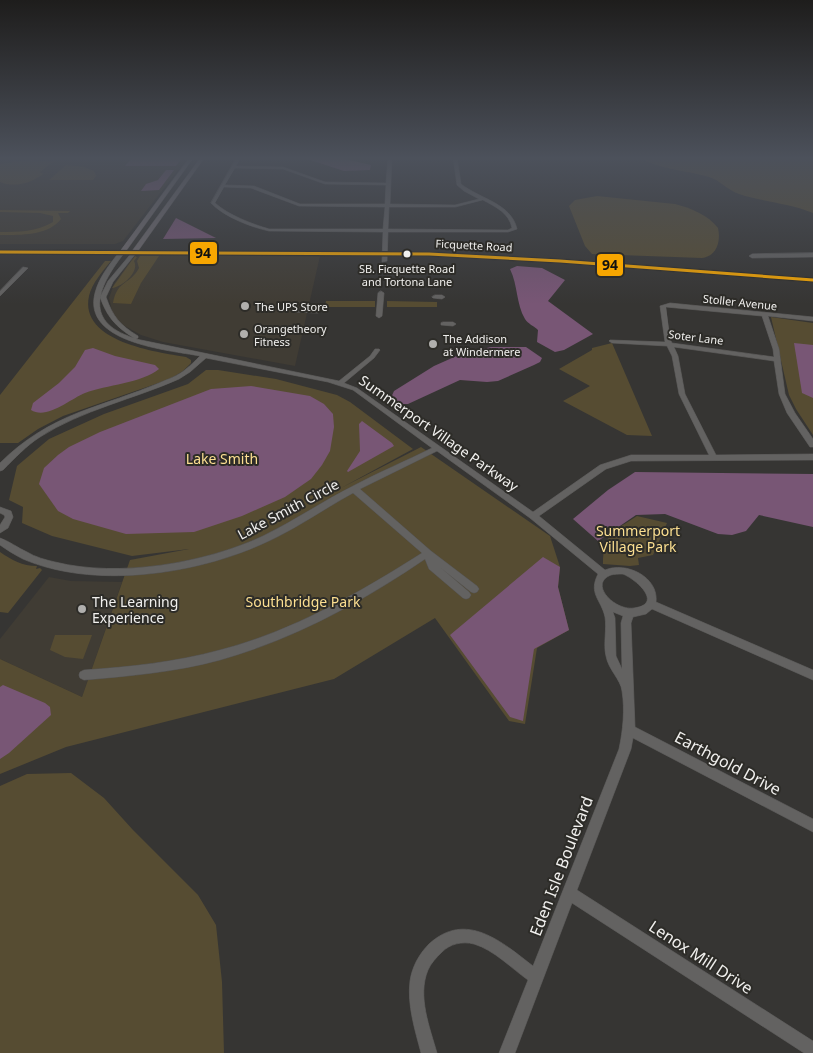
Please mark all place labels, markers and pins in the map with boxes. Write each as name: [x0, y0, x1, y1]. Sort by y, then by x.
marker: SB. Ficquette Road and Tortona Lane: [402, 249, 412, 259]
place label: SB. Ficquette Road and Tortona Lane: [359, 261, 455, 289]
place label: The UPS Store: [255, 299, 328, 314]
marker: The UPS Store: [239, 300, 251, 312]
place label: Orangetheory Fitness: [254, 321, 327, 349]
marker: Orangetheory Fitness: [238, 328, 250, 340]
place label: The Addison at Windermere: [443, 331, 520, 359]
marker: The Addison at Windermere: [427, 338, 439, 350]
place label: The Learning Experience: [92, 592, 178, 627]
marker: The Learning Experience: [76, 603, 88, 615]

